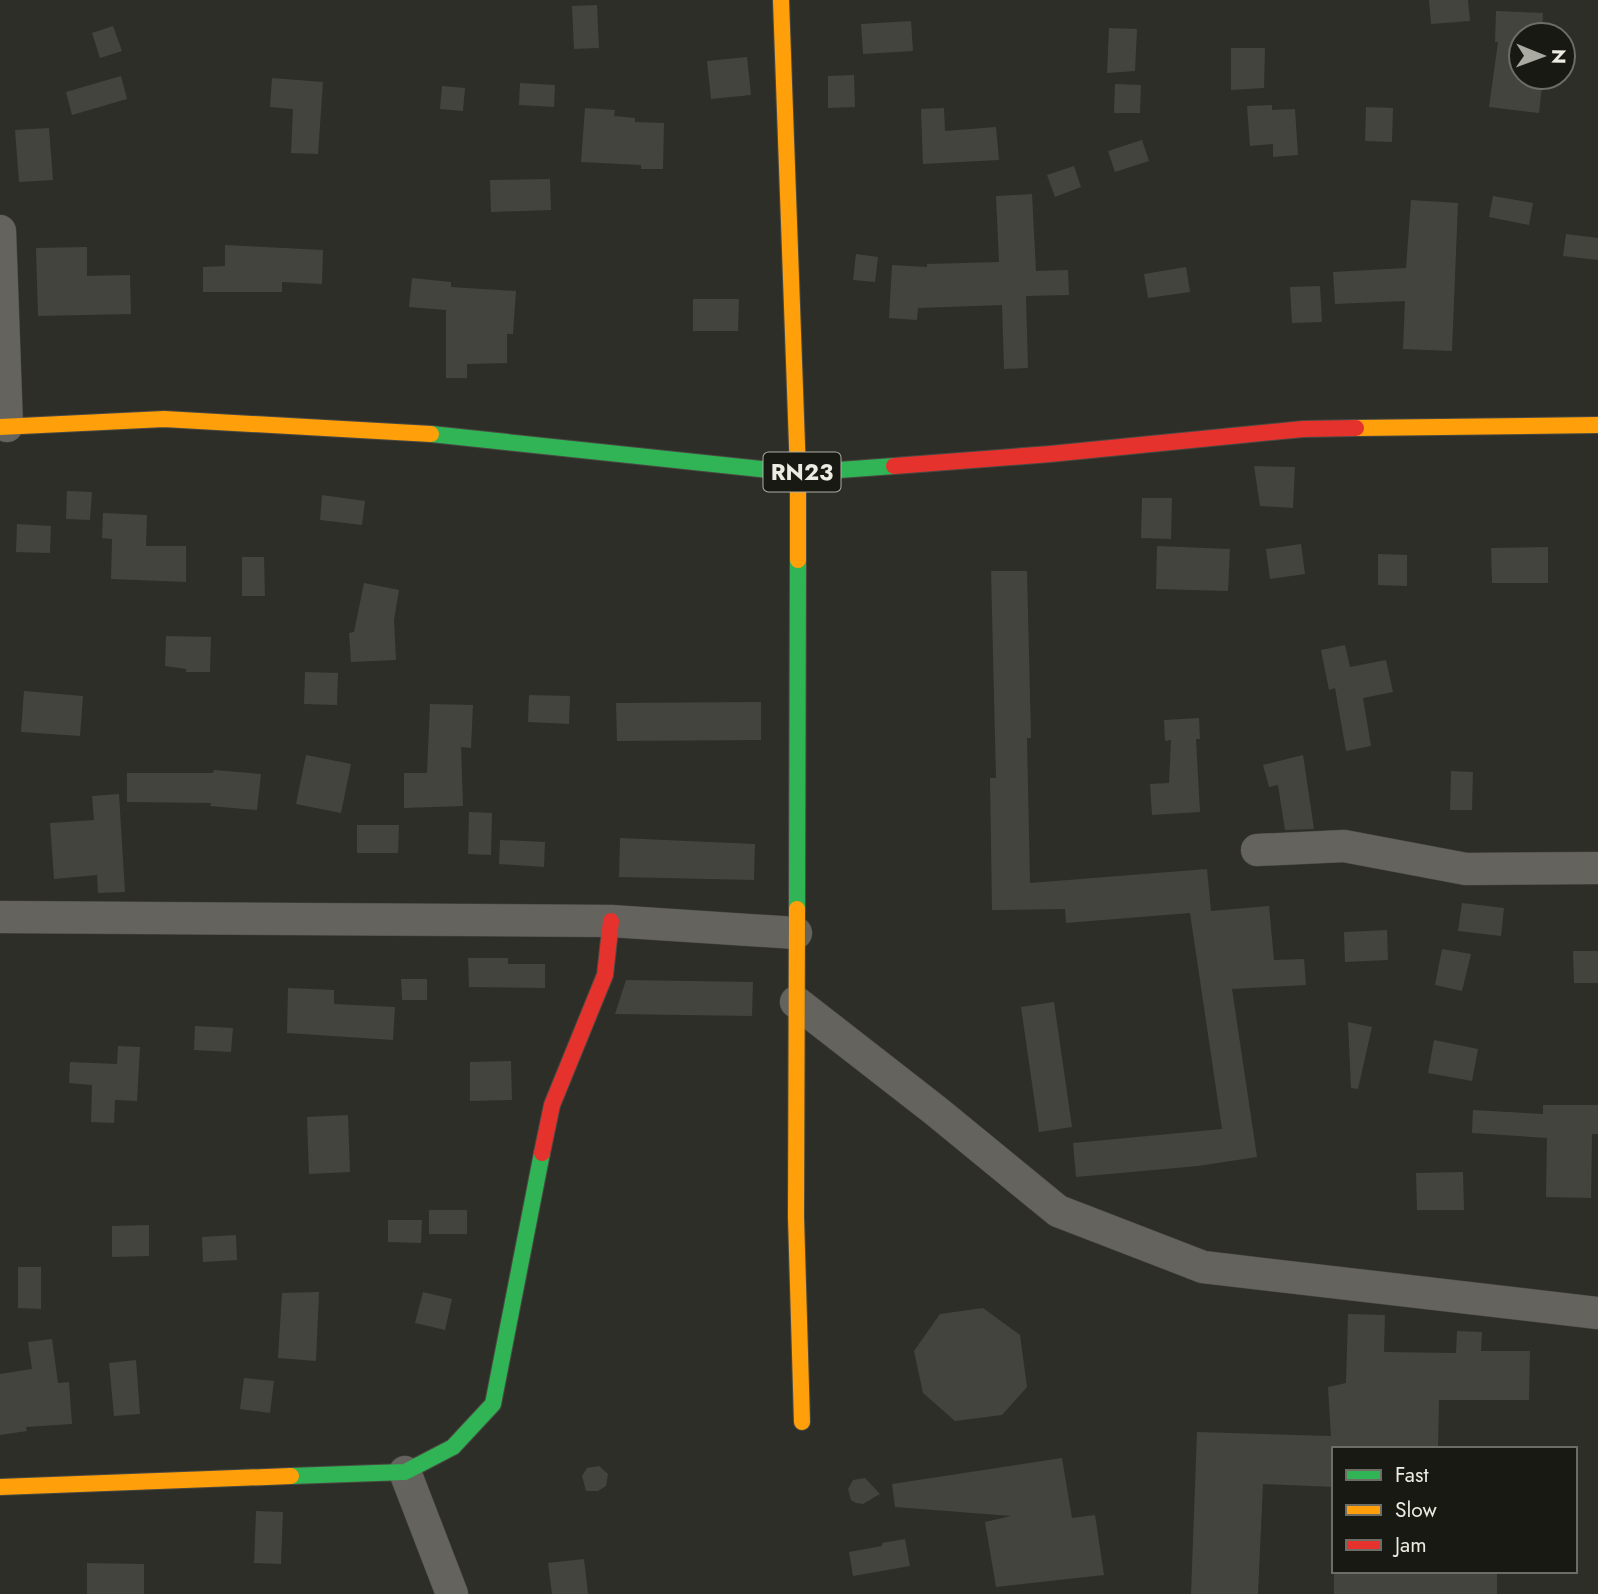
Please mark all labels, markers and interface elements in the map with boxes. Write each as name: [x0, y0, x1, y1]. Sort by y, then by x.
north arrow: [1507, 21, 1577, 91]
text: N: [1545, 49, 1572, 64]
road number: RN23: [764, 452, 840, 492]
legend: [1332, 1447, 1577, 1573]
text: Fast: [1395, 1460, 1428, 1490]
text: Slow: [1395, 1495, 1437, 1525]
text: Jam: [1392, 1530, 1427, 1560]

